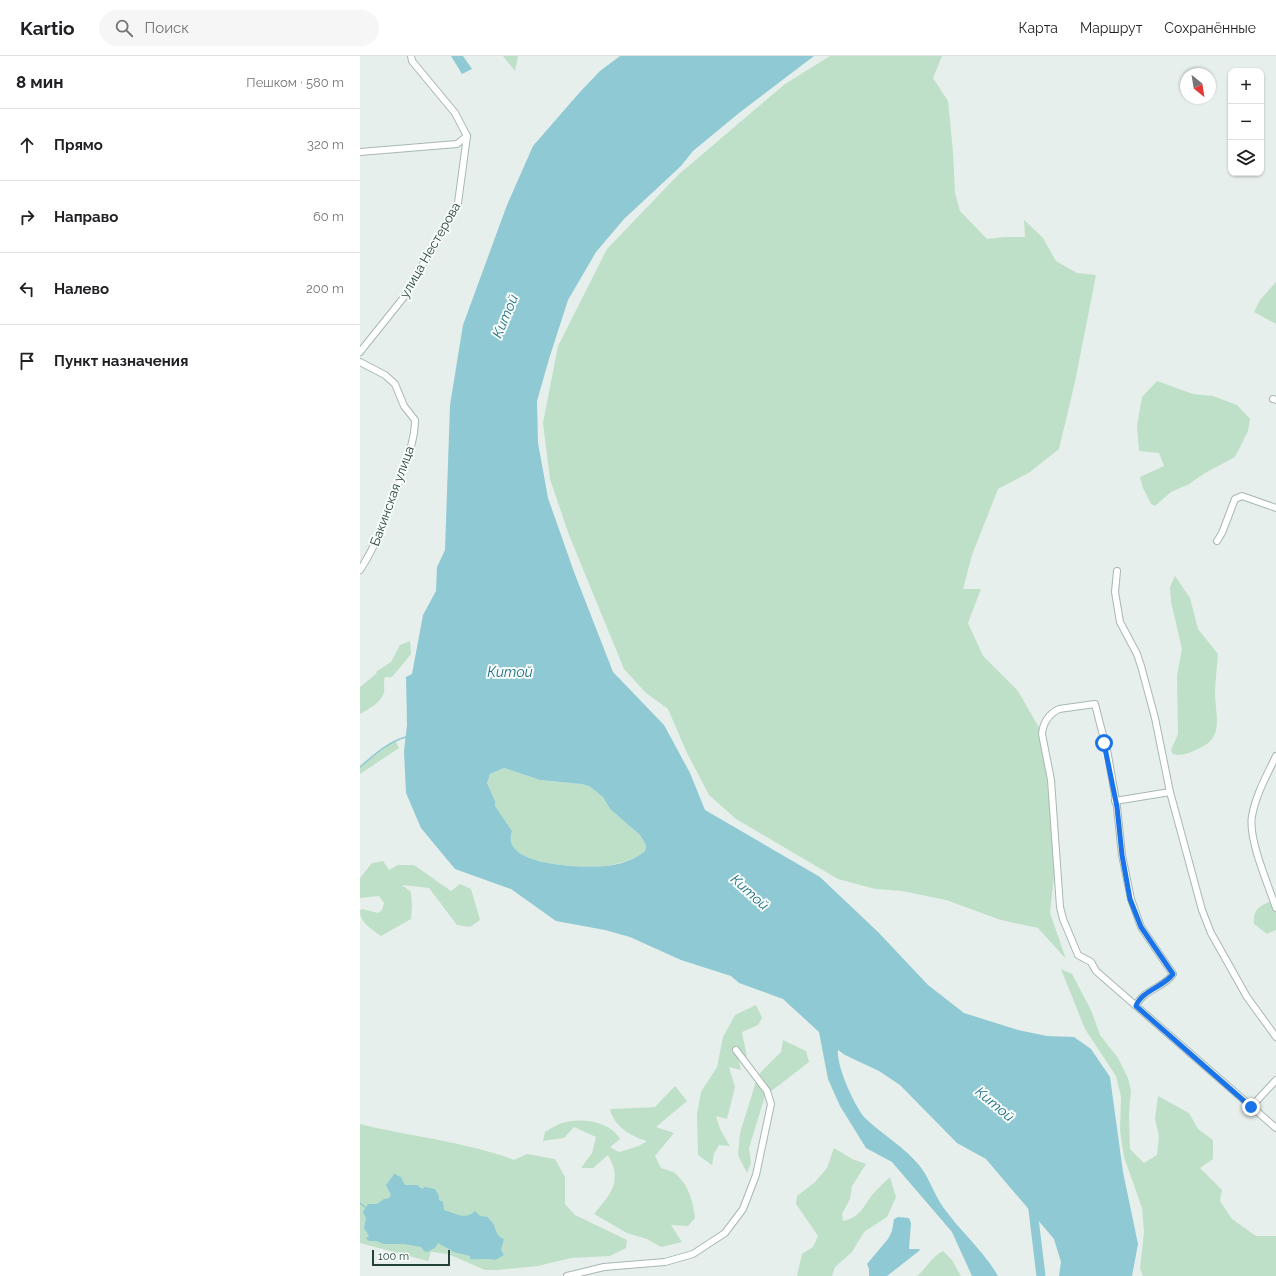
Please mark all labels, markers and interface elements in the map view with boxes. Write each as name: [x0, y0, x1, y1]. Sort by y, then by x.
search box: [99, 10, 379, 46]
text: Kartio: [20, 17, 75, 39]
icon: search: [113, 17, 135, 39]
text: Поиск: [145, 19, 189, 37]
text: Карта: [1019, 20, 1058, 36]
text: Маршрут: [1080, 20, 1142, 36]
text: Сохранённые: [1164, 20, 1256, 36]
north arrow: [1180, 68, 1216, 104]
map controls: [1228, 68, 1264, 176]
button: +: [1228, 68, 1264, 104]
text: 8 мин: [16, 72, 63, 92]
text: Пешком · 580 m: [246, 75, 344, 90]
button: −: [1228, 104, 1264, 140]
icon: ahead: [16, 134, 38, 156]
text: Прямо: [54, 136, 103, 154]
text: 320 m: [307, 137, 344, 152]
button: layers: [1228, 140, 1264, 176]
street label: улица Нестерова: [397, 199, 463, 301]
icon: right: [16, 206, 38, 228]
text: Направо: [54, 208, 118, 226]
text: 60 m: [313, 209, 344, 224]
icon: left: [16, 278, 38, 300]
text: Налево: [54, 280, 109, 298]
text: 200 m: [306, 281, 344, 296]
water label: Китой: [489, 292, 521, 340]
icon: arrive: [16, 350, 38, 372]
text: Пункт назначения: [54, 352, 188, 370]
street label: Бакинская улица: [367, 444, 417, 548]
water label: Китой: [487, 664, 533, 680]
route start: [1095, 734, 1113, 752]
water label: Китой: [728, 871, 772, 913]
water label: Китой: [972, 1083, 1018, 1125]
route end: [1242, 1098, 1260, 1116]
scale bar: [372, 1248, 450, 1267]
text: 100 m: [378, 1250, 409, 1263]

